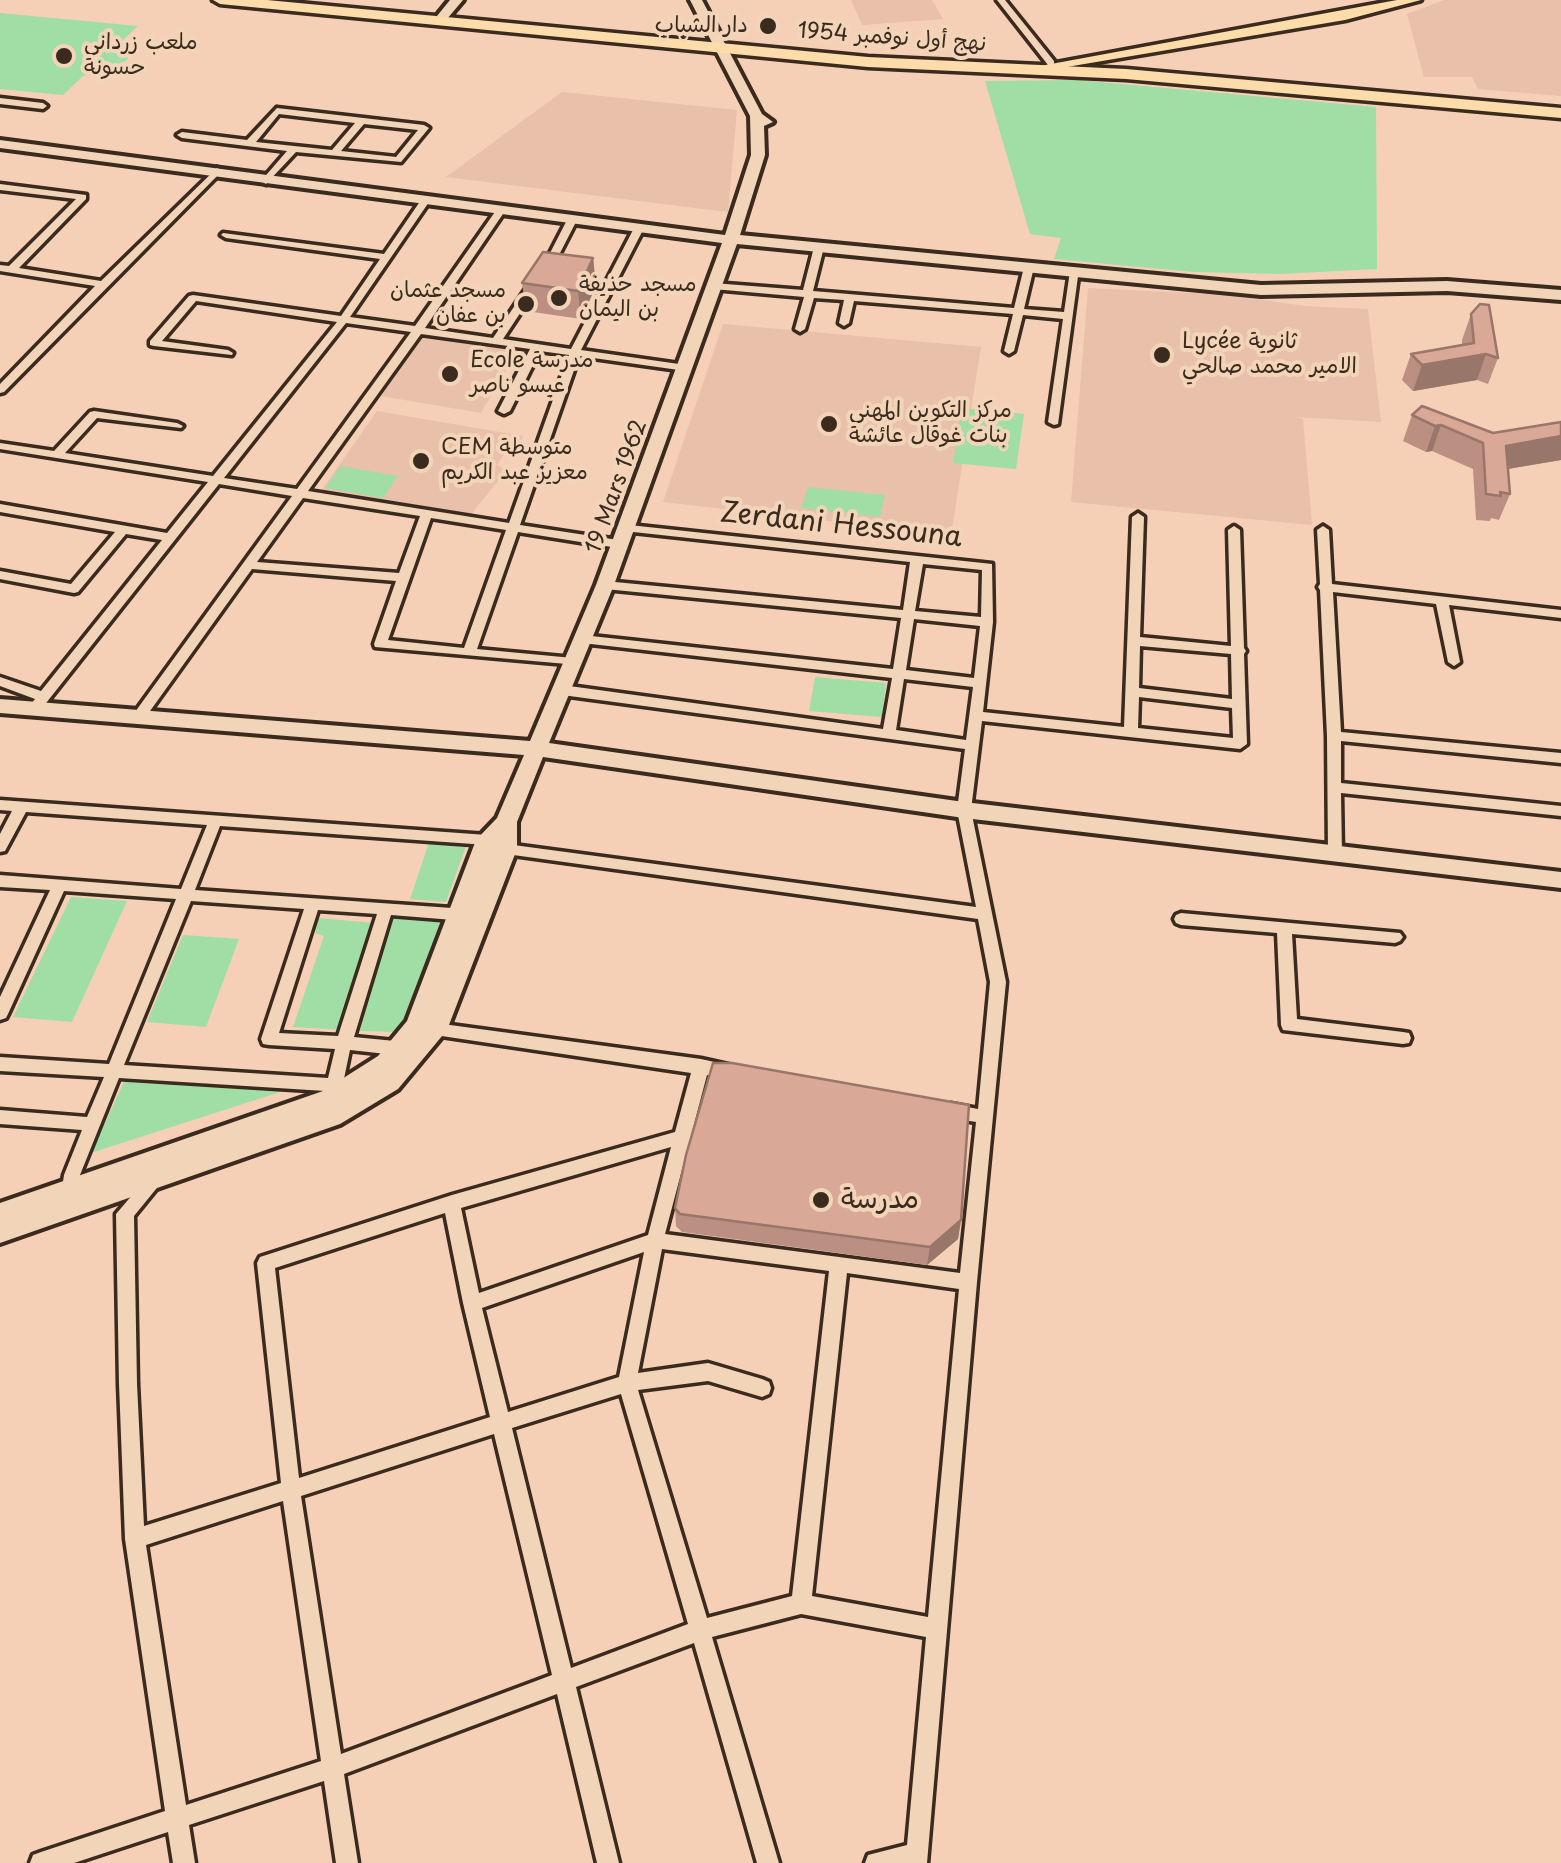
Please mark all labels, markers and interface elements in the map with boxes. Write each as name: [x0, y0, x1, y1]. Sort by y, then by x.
place label: دار الشباب: [655, 13, 748, 39]
marker: دار الشباب: [757, 15, 779, 37]
street label: نهج أول نوفمبر 1954: [797, 18, 987, 58]
place label: ملعب زرداني حسونة: [84, 30, 198, 81]
marker: ملعب زرداني حسونة: [53, 45, 75, 67]
place label: مسجد حذيفة بن اليمان: [579, 272, 697, 324]
place label: مسجد عثمان بن عفان: [390, 278, 506, 330]
marker: مسجد حذيفة بن اليمان: [548, 287, 570, 309]
marker: مسجد عثمان بن عفان: [515, 293, 537, 315]
place label: Lycée ثانوية الامير محمد صالحي: [1182, 329, 1357, 381]
marker: Lycée ثانوية الامير محمد صالحي: [1151, 344, 1173, 366]
place label: Ecole مدرسة عيسو ناصر: [470, 348, 593, 400]
marker: Ecole مدرسة عيسو ناصر: [439, 363, 461, 385]
place label: مركز التكوين المهني بنات غوقال عائشة: [849, 398, 1012, 450]
marker: مركز التكوين المهني بنات غوقال عائشة: [818, 413, 840, 435]
street label: 19 Mars 1962: [581, 416, 653, 558]
place label: CEM متوسطة معزيز عبد الكريم: [441, 435, 588, 486]
marker: CEM متوسطة معزيز عبد الكريم: [410, 450, 432, 472]
street label: Zerdani Hessouna: [718, 497, 964, 555]
place label: مدرسة: [841, 1183, 919, 1217]
marker: مدرسة: [810, 1189, 832, 1211]

